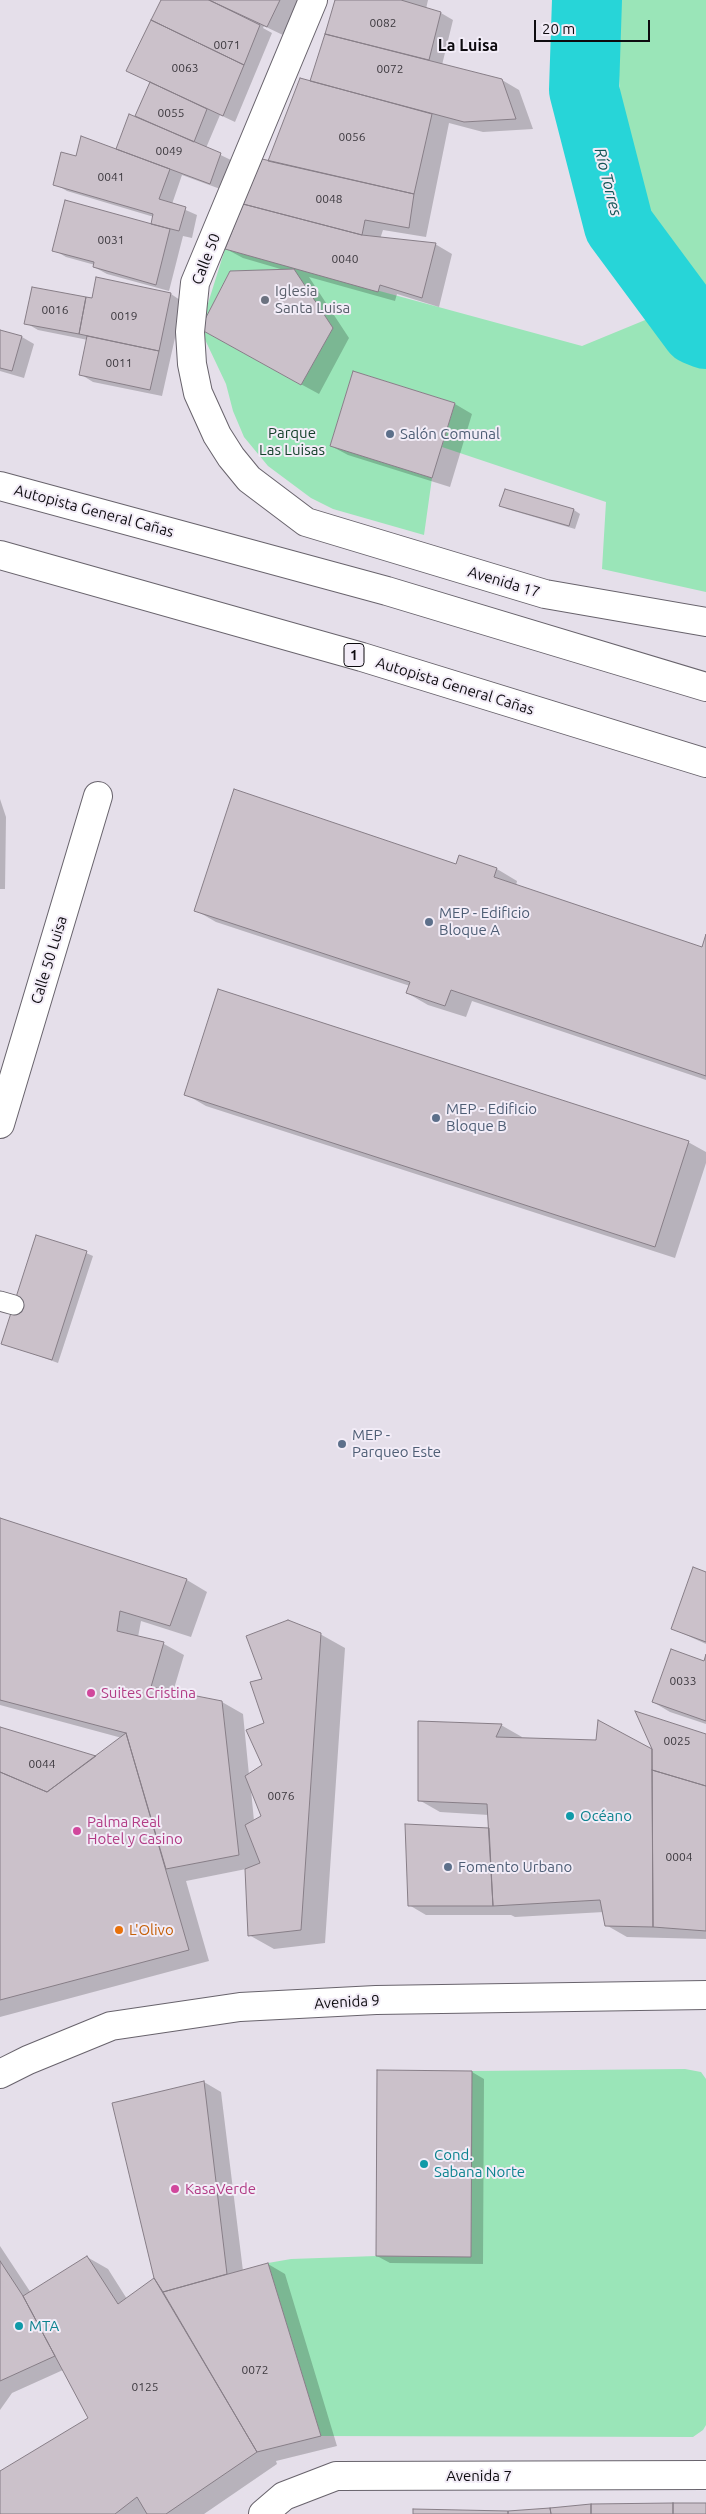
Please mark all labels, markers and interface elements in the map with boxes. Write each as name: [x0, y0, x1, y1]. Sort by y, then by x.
scale bar: [536, 10, 652, 42]
house number: 0082: [369, 16, 397, 30]
text: 20 m: [542, 20, 575, 37]
district label: La Luisa: [438, 36, 498, 56]
house number: 0071: [213, 38, 241, 52]
house number: 0063: [171, 61, 199, 75]
house number: 0072: [376, 62, 404, 76]
house number: 0055: [157, 106, 185, 120]
house number: 0056: [338, 130, 366, 144]
house number: 0049: [155, 144, 183, 158]
water label: Río Torres: [590, 146, 626, 218]
house number: 0041: [97, 170, 125, 184]
house number: 0048: [315, 192, 343, 206]
street label: Calle 50: [188, 231, 224, 287]
house number: 0031: [97, 233, 125, 247]
house number: 0040: [331, 252, 359, 266]
place label: Iglesia Santa Luisa: [275, 282, 350, 317]
marker: Iglesia Santa Luisa: [259, 294, 271, 306]
house number: 0016: [41, 303, 69, 317]
house number: 0019: [110, 309, 138, 323]
house number: 0011: [105, 356, 133, 370]
park label: Parque Las Luisas: [259, 424, 325, 459]
place label: Salón Comunal: [400, 425, 500, 443]
marker: Salón Comunal: [384, 428, 396, 440]
street label: Autopista General Cañas: [12, 481, 176, 541]
street label: Avenida 17: [466, 563, 542, 601]
road number: 1: [344, 644, 364, 666]
street label: Autopista General Cañas: [374, 653, 536, 719]
place label: MEP - Edificio Bloque A: [439, 904, 530, 939]
street label: Calle 50 Luisa: [27, 914, 71, 1006]
marker: MEP - Edificio Bloque A: [423, 916, 435, 928]
place label: MEP - Edificio Bloque B: [446, 1100, 537, 1135]
marker: MEP - Edificio Bloque B: [430, 1112, 442, 1124]
place label: MEP - Parqueo Este: [352, 1426, 441, 1461]
marker: MEP - Parqueo Este: [336, 1438, 348, 1450]
house number: 0033: [669, 1674, 697, 1688]
place label: Suites Cristina: [101, 1684, 196, 1702]
marker: Suites Cristina: [85, 1687, 97, 1699]
house number: 0025: [663, 1734, 691, 1748]
house number: 0044: [28, 1757, 56, 1771]
house number: 0076: [267, 1789, 295, 1803]
place label: Océano: [580, 1807, 632, 1825]
marker: Océano: [564, 1810, 576, 1822]
place label: Palma Real Hotel y Casino: [87, 1813, 183, 1848]
marker: Palma Real Hotel y Casino: [71, 1825, 83, 1837]
house number: 0004: [665, 1850, 693, 1864]
place label: Fomento Urbano: [458, 1858, 572, 1876]
marker: Fomento Urbano: [442, 1861, 454, 1873]
place label: L'Olivo: [129, 1921, 174, 1939]
marker: L'Olivo: [113, 1924, 125, 1936]
street label: Avenida 9: [314, 1991, 380, 2013]
place label: Cond. Sabana Norte: [434, 2146, 525, 2181]
marker: Cond. Sabana Norte: [418, 2158, 430, 2170]
place label: KasaVerde: [185, 2180, 256, 2198]
marker: KasaVerde: [169, 2183, 181, 2195]
place label: MTA: [29, 2317, 59, 2335]
marker: MTA: [13, 2320, 25, 2332]
house number: 0072: [241, 2363, 269, 2377]
house number: 0125: [131, 2380, 159, 2394]
street label: Avenida 7: [446, 2467, 512, 2485]

